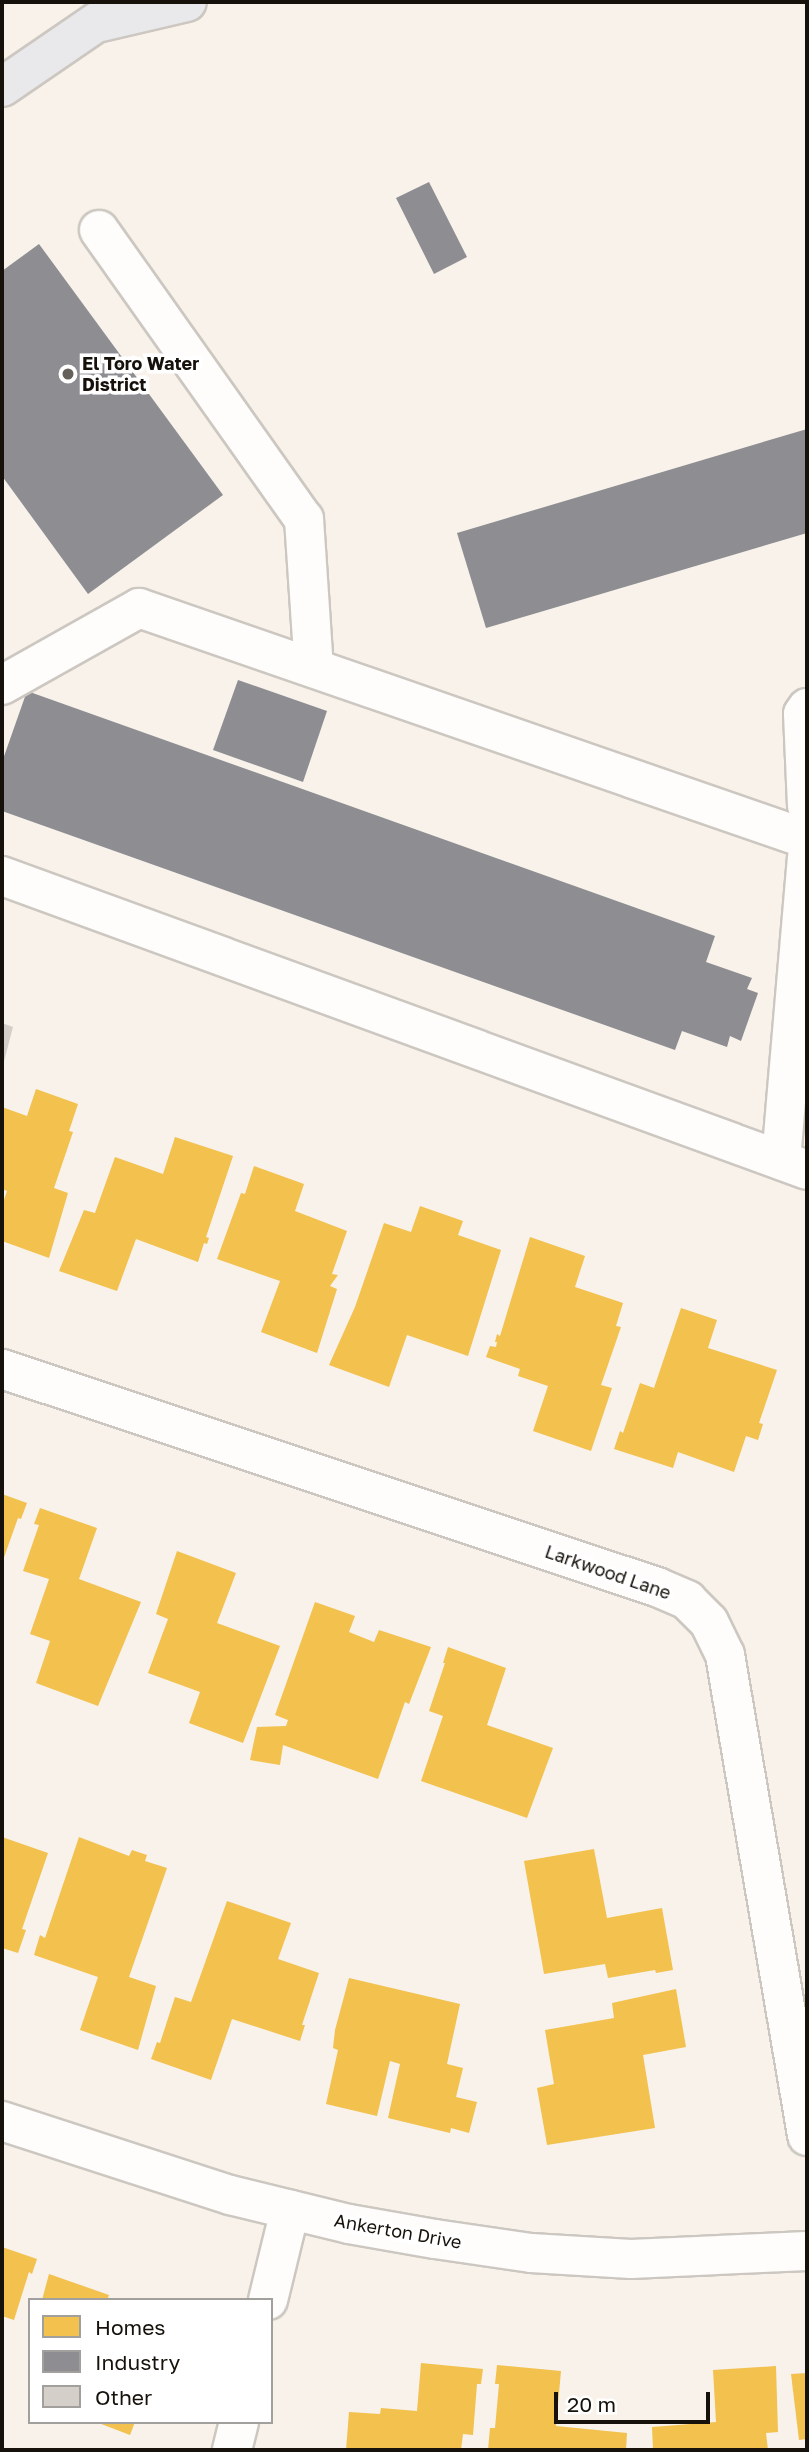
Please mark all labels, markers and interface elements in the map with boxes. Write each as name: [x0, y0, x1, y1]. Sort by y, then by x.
place label: El Toro Water District: [82, 353, 199, 396]
marker: El Toro Water District: [60, 366, 76, 382]
street label: Larkwood Lane: [542, 1540, 674, 1604]
street label: Ankerton Drive: [333, 2209, 463, 2253]
legend: [28, 2298, 273, 2424]
text: Homes: [95, 2314, 165, 2340]
text: Industry: [95, 2349, 180, 2375]
scale bar: [557, 2378, 713, 2422]
text: Other: [95, 2384, 152, 2410]
text: 20 m: [567, 2391, 616, 2417]

